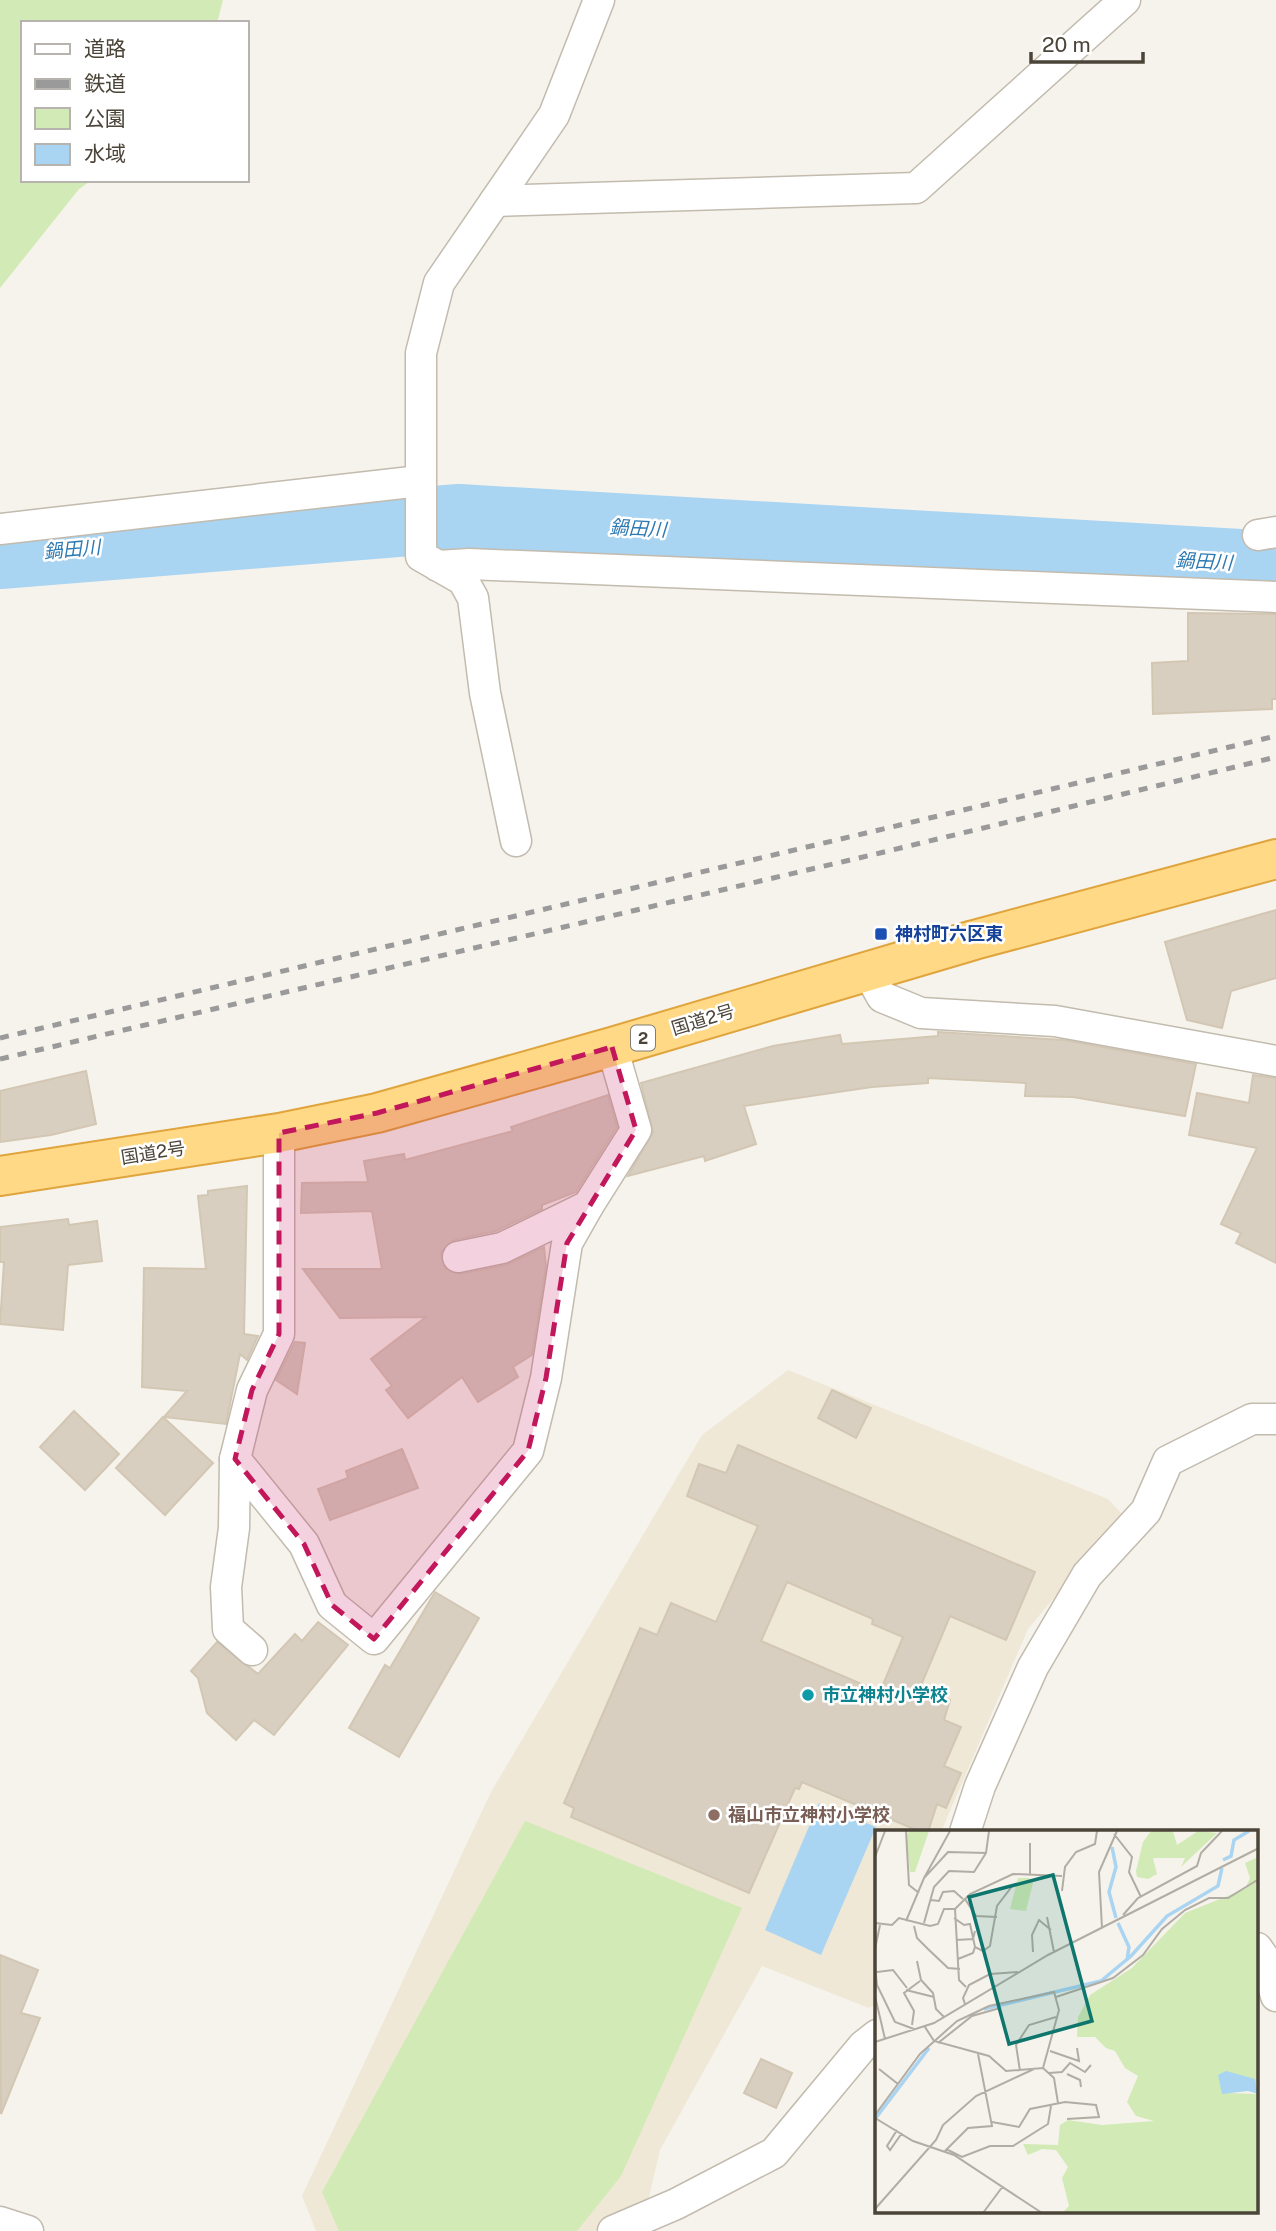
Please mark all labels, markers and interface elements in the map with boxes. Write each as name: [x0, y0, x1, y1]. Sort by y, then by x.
legend: [21, 21, 248, 182]
scale bar: [1031, 21, 1143, 65]
text: 20 m: [1042, 32, 1091, 57]
text: 道路: [84, 36, 126, 61]
text: 鉄道: [84, 71, 126, 96]
text: 公園: [84, 106, 126, 131]
text: 水域: [84, 141, 126, 166]
water label: 鍋田川: [609, 516, 669, 541]
water label: 鍋田川: [43, 535, 103, 562]
water label: 鍋田川: [1175, 549, 1235, 574]
place label: 神村町六区東: [895, 923, 1003, 944]
marker: 神村町六区東: [873, 926, 889, 942]
street label: 国道2号: [669, 1000, 737, 1039]
road number: 2: [631, 1026, 655, 1050]
street label: 国道2号: [119, 1137, 187, 1168]
place label: 市立神村小学校: [822, 1684, 948, 1705]
marker: 市立神村小学校: [800, 1687, 816, 1703]
place label: 福山市立神村小学校: [728, 1804, 890, 1825]
marker: 福山市立神村小学校: [706, 1807, 722, 1823]
inset map: [875, 1830, 1258, 2214]

